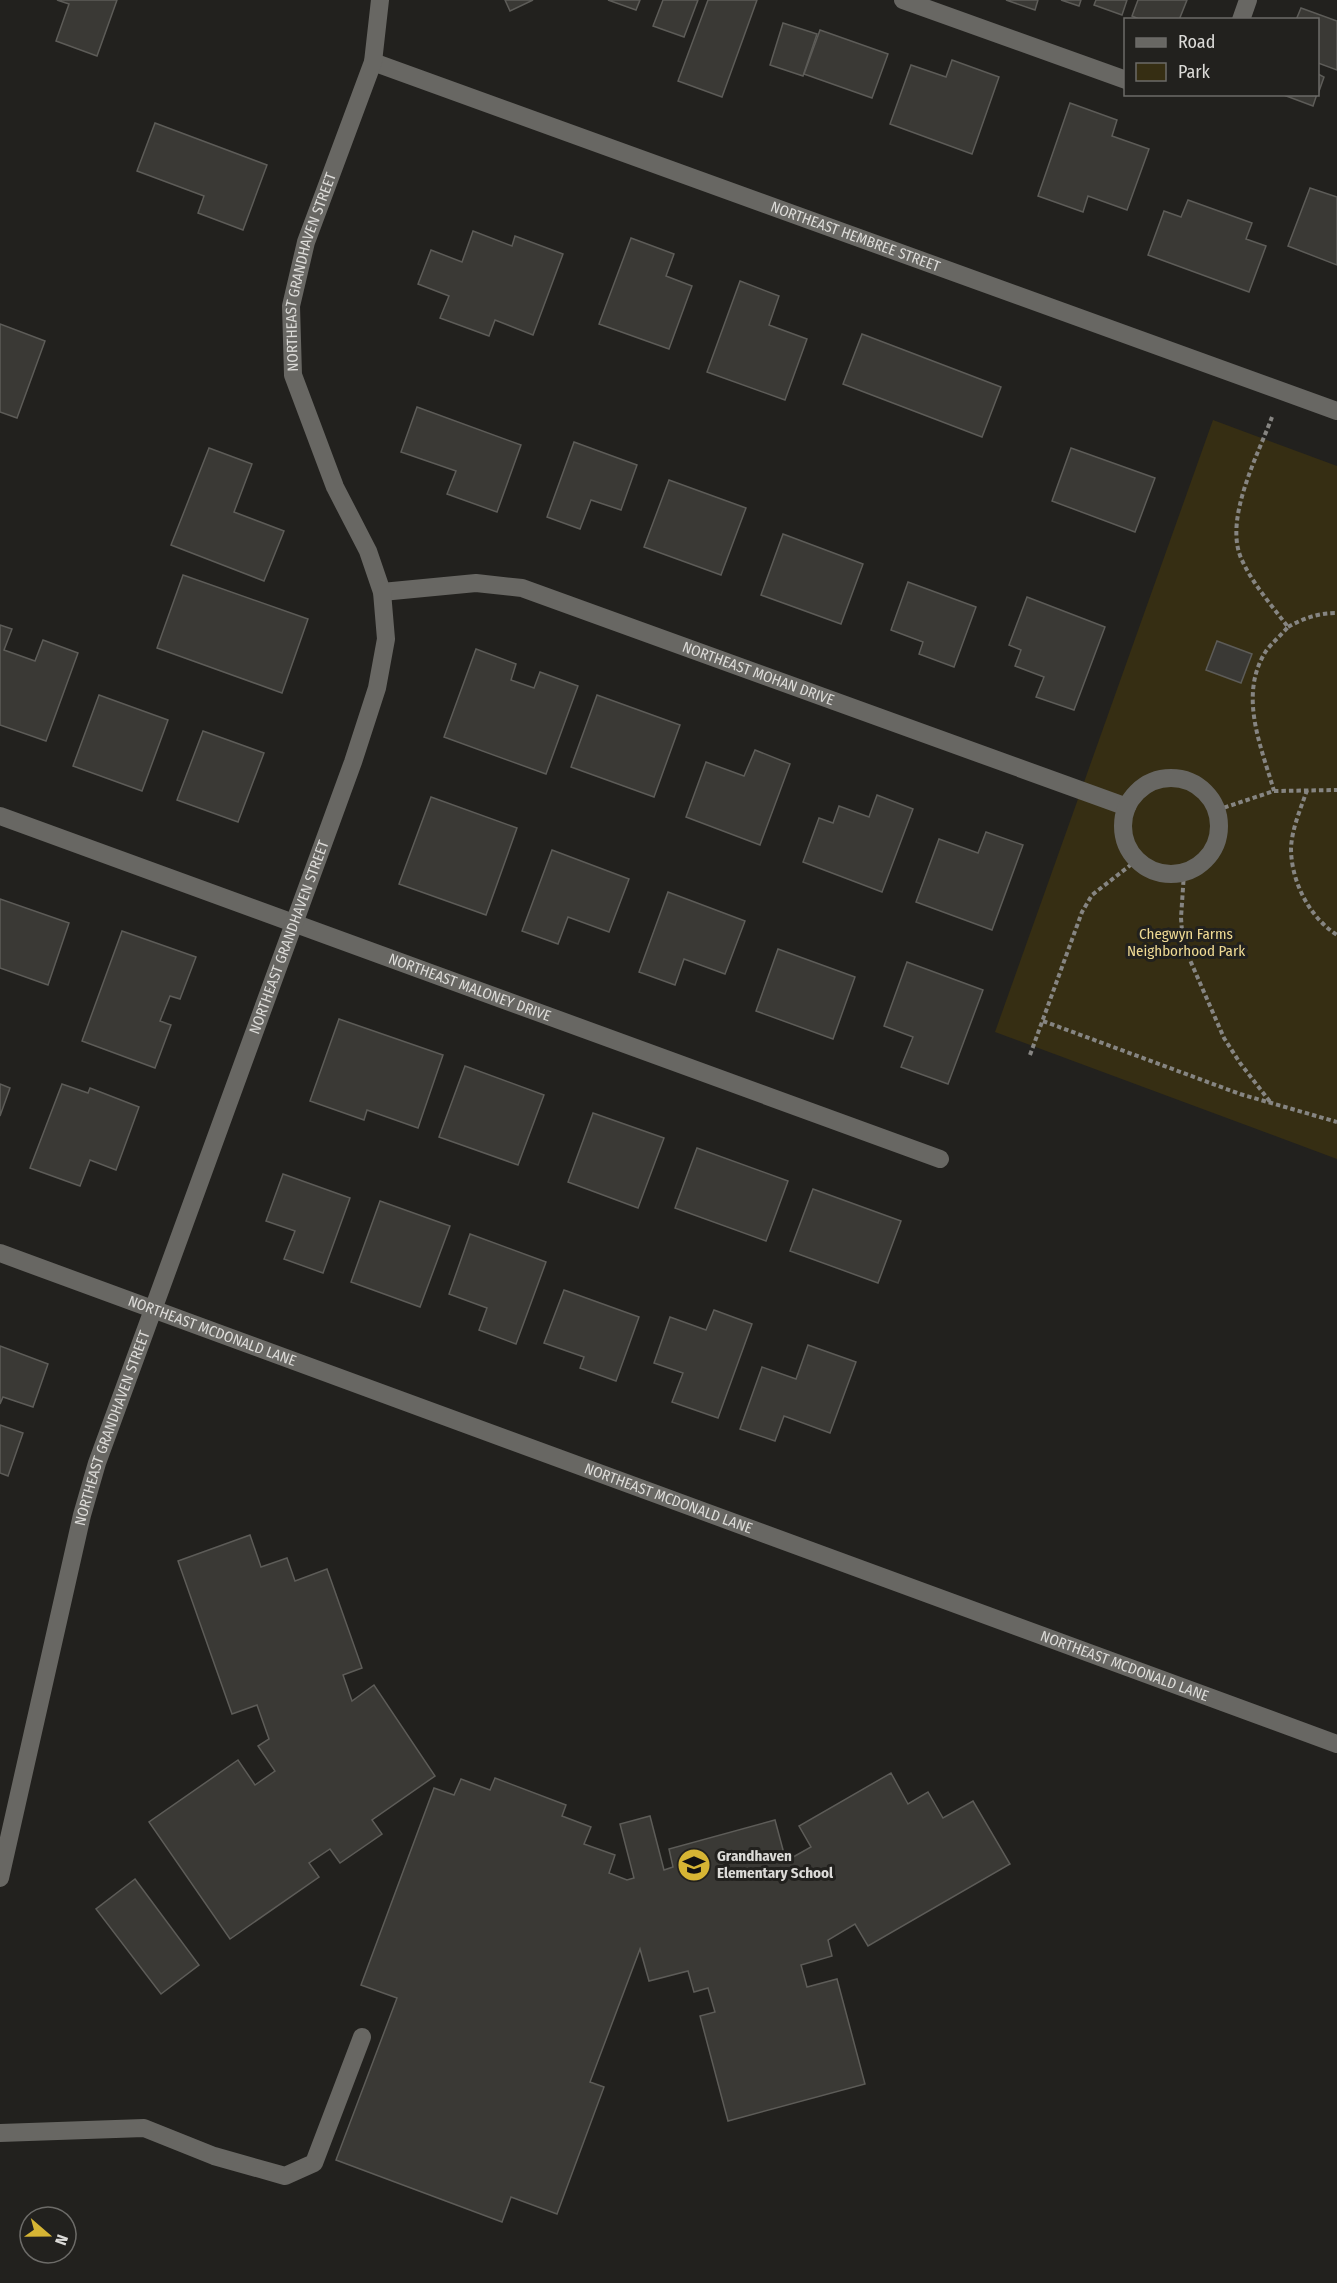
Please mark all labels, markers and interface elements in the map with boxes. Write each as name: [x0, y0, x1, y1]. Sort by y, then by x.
legend: [1124, 18, 1319, 96]
text: Road: [1178, 31, 1215, 53]
text: Park: [1178, 61, 1211, 83]
street label: NORTHEAST GRANDHAVEN STREET: [282, 170, 340, 372]
street label: NORTHEAST HEMBREE STREET: [768, 198, 943, 276]
street label: NORTHEAST MOHAN DRIVE: [680, 638, 837, 709]
street label: NORTHEAST GRANDHAVEN STREET: [245, 838, 333, 1037]
park label: Chegwyn Farms Neighborhood Park: [1127, 925, 1245, 960]
street label: NORTHEAST MALONEY DRIVE: [386, 950, 553, 1025]
street label: NORTHEAST MCDONALD LANE: [126, 1292, 299, 1370]
street label: NORTHEAST GRANDHAVEN STREET: [71, 1328, 154, 1527]
street label: NORTHEAST MCDONALD LANE: [582, 1459, 755, 1538]
street label: NORTHEAST MCDONALD LANE: [1038, 1627, 1211, 1705]
school or university icon: Grandhaven Elementary School: [676, 1847, 712, 1883]
place label: Grandhaven Elementary School: [717, 1847, 834, 1882]
north arrow: [18, 2205, 78, 2265]
text: N: [51, 2232, 72, 2248]

